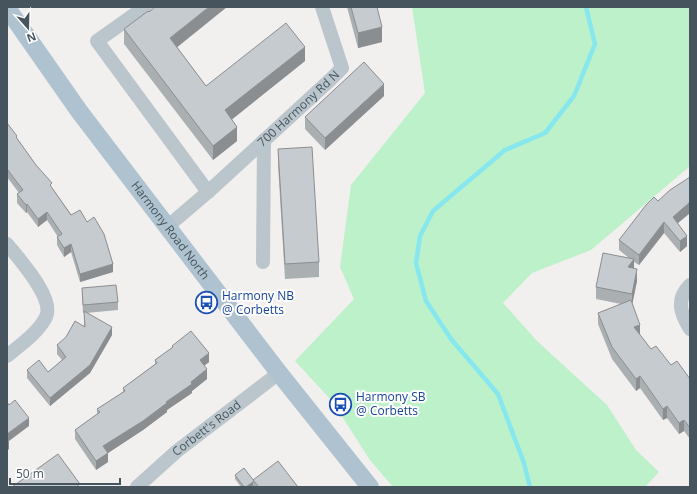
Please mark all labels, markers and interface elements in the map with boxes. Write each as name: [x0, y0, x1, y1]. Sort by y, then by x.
north arrow: [8, 8, 48, 48]
text: N: [25, 29, 38, 46]
street label: 700 Harmony Rd N: [254, 66, 343, 150]
street label: Harmony Road North: [127, 177, 214, 283]
place label: Harmony NB @ Corbetts: [222, 287, 294, 318]
bus stop icon: Harmony NB @ Corbetts: [193, 290, 219, 316]
place label: Harmony SB @ Corbetts: [356, 388, 426, 419]
bus stop icon: Harmony SB @ Corbetts: [327, 391, 353, 417]
street label: Corbett's Road: [168, 396, 244, 460]
scale bar: [10, 460, 120, 486]
text: 50 m: [16, 465, 44, 482]

